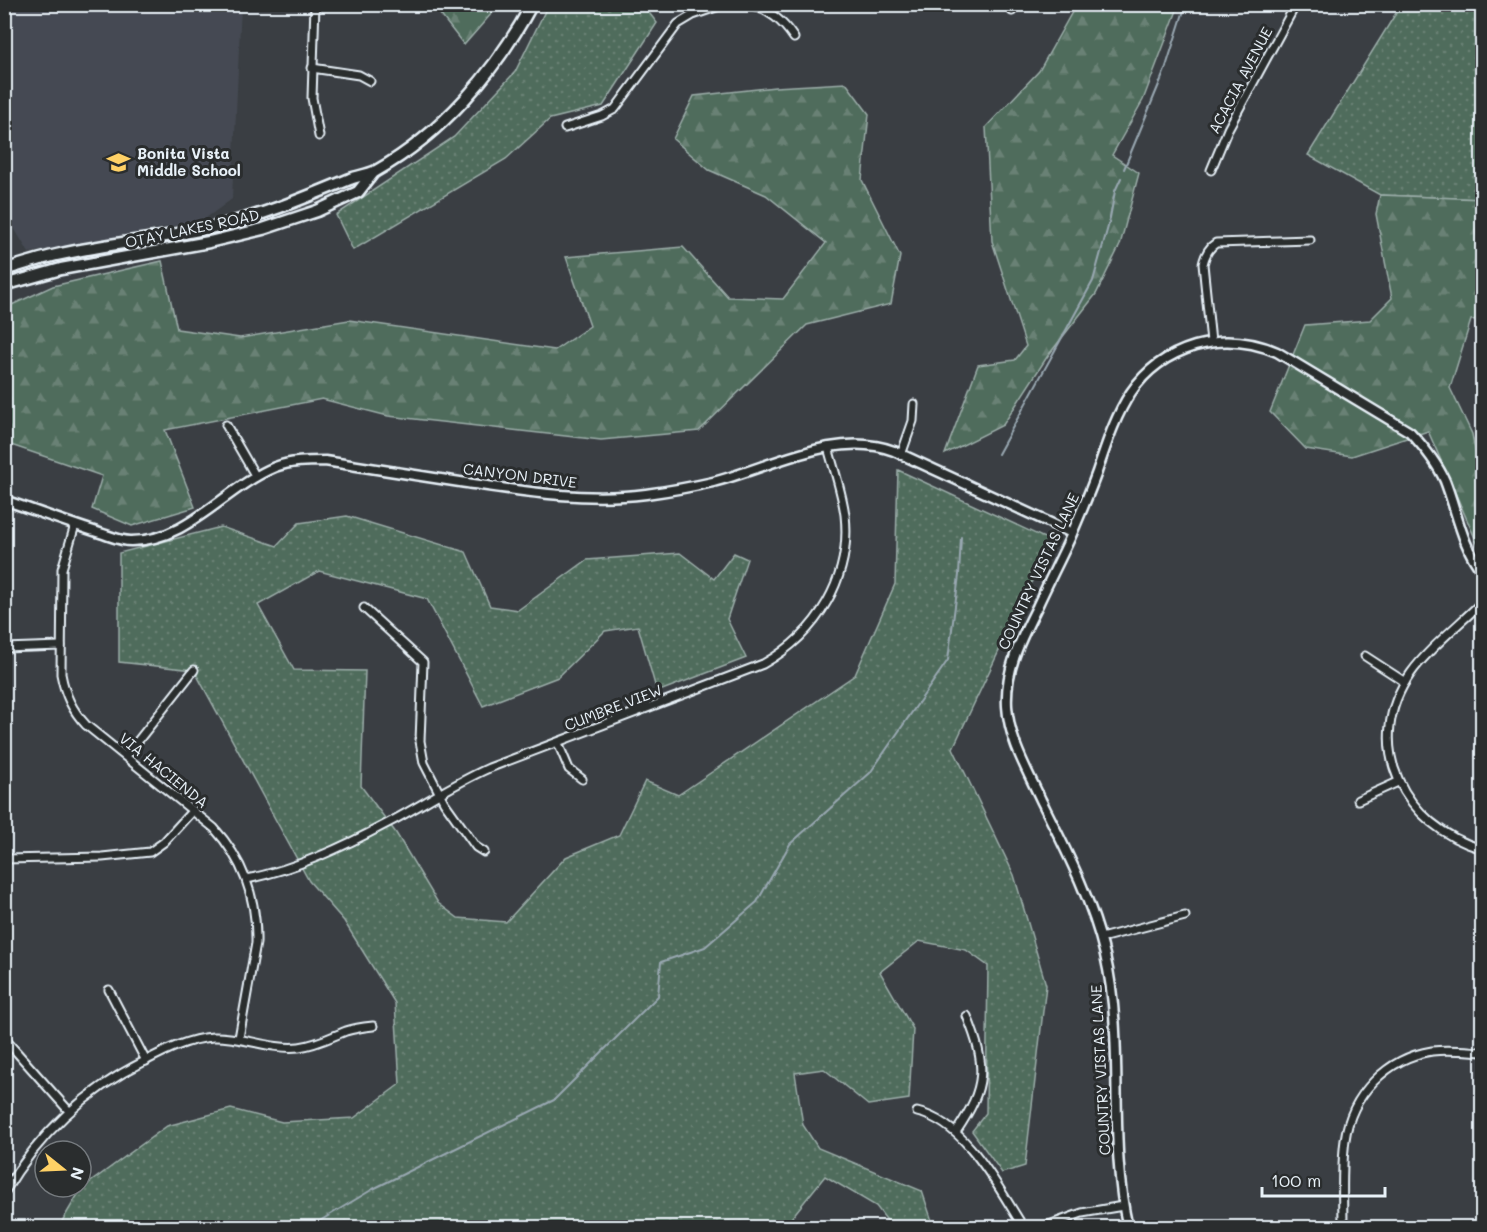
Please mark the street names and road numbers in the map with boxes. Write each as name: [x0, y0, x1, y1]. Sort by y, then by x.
street label: ACACIA AVENUE: [1203, 23, 1277, 137]
street label: OTAY LAKES ROAD: [123, 204, 261, 252]
street label: CANYON DRIVE: [462, 458, 578, 492]
street label: COUNTRY VISTAS LANE: [993, 489, 1083, 653]
street label: CUMBRE VIEW: [561, 679, 665, 735]
street label: VIA HACIENDA: [115, 728, 213, 812]
street label: COUNTRY VISTAS LANE: [1086, 984, 1114, 1156]

